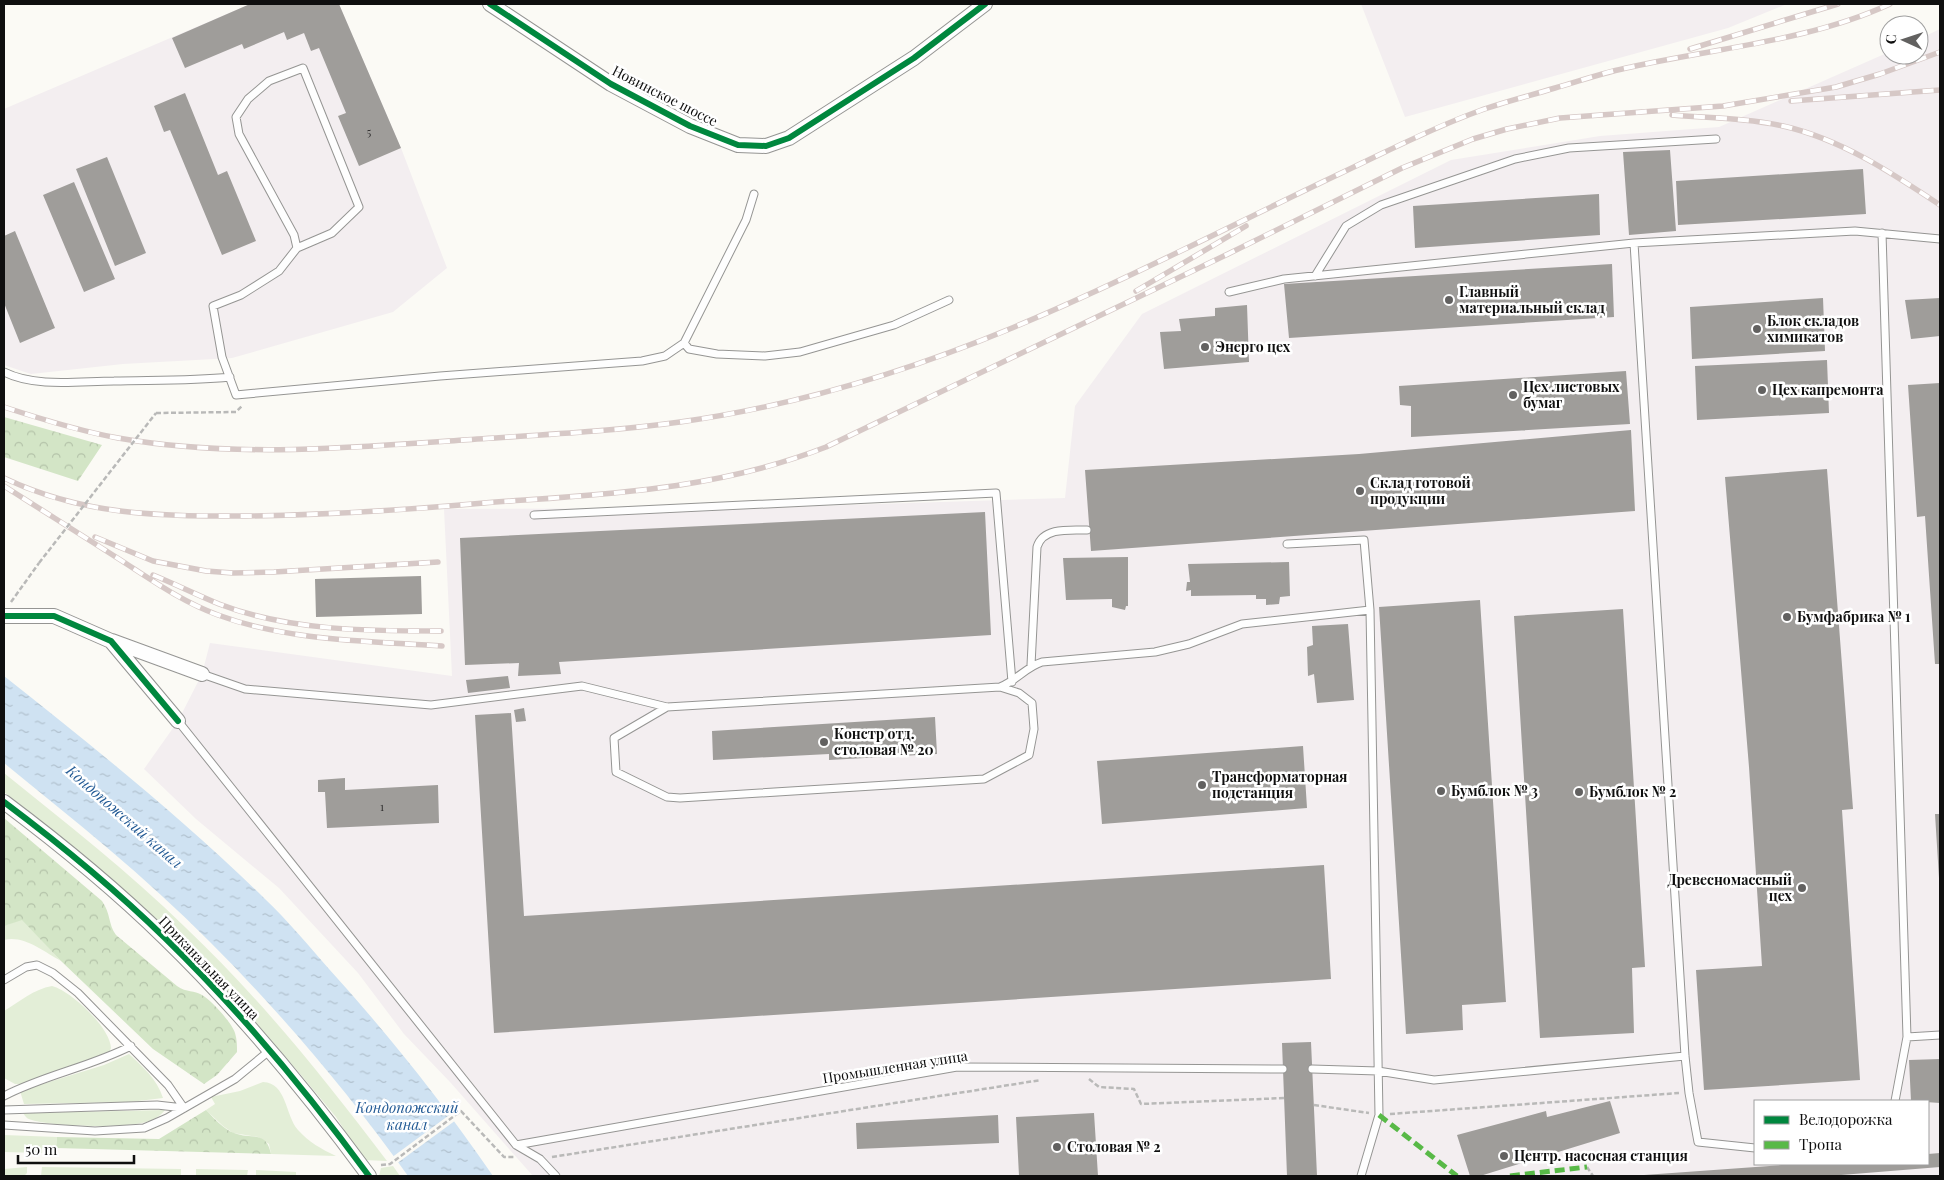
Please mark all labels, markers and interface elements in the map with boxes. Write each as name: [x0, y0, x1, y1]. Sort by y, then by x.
north arrow: [1879, 15, 1929, 65]
text: С: [1881, 34, 1900, 45]
street label: Новинское шоссе: [609, 61, 721, 130]
house number: 5: [367, 124, 372, 139]
place label: Главный материальный склад: [1459, 282, 1605, 317]
marker: Главный материальный склад: [1443, 294, 1455, 306]
place label: Блок складов химикатов: [1767, 311, 1859, 346]
marker: Блок складов химикатов: [1751, 323, 1763, 335]
place label: Энерго цех: [1215, 337, 1291, 356]
marker: Энерго цех: [1199, 341, 1211, 353]
place label: Цех листовых бумаг: [1523, 377, 1620, 412]
place label: Цех капремонта: [1772, 380, 1884, 399]
marker: Цех капремонта: [1756, 384, 1768, 396]
marker: Цех листовых бумаг: [1507, 389, 1519, 401]
place label: Склад готовой продукции: [1370, 473, 1471, 508]
marker: Склад готовой продукции: [1354, 485, 1366, 497]
place label: Бумфабрика № 1: [1797, 607, 1910, 626]
marker: Бумфабрика № 1: [1781, 611, 1793, 623]
place label: Констр отд. столовая № 20: [834, 724, 934, 759]
marker: Констр отд. столовая № 20: [818, 736, 830, 748]
water label: Кондопожский канал: [62, 760, 187, 872]
place label: Трансформаторная подстанция: [1212, 767, 1347, 802]
marker: Трансформаторная подстанция: [1196, 779, 1208, 791]
place label: Бумблок № 3: [1451, 781, 1538, 800]
place label: Бумблок № 2: [1589, 782, 1676, 801]
marker: Бумблок № 3: [1435, 785, 1447, 797]
marker: Бумблок № 2: [1573, 786, 1585, 798]
house number: 1: [380, 799, 384, 814]
place label: Древесномассный цех: [1667, 870, 1792, 905]
marker: Древесномассный цех: [1796, 882, 1808, 894]
street label: Приканальная улица: [155, 912, 264, 1024]
street label: Промышленная улица: [821, 1046, 969, 1087]
water label: Кондопожский канал: [354, 1097, 459, 1134]
legend: [1754, 1100, 1929, 1165]
text: Велодорожка: [1799, 1109, 1893, 1129]
scale bar: [18, 1132, 134, 1164]
text: Тропа: [1799, 1134, 1842, 1154]
place label: Столовая № 2: [1067, 1137, 1161, 1156]
text: 50 m: [25, 1139, 58, 1159]
marker: Столовая № 2: [1051, 1141, 1063, 1153]
place label: Центр. насосная станция: [1514, 1146, 1688, 1165]
marker: Центр. насосная станция: [1498, 1150, 1510, 1162]

